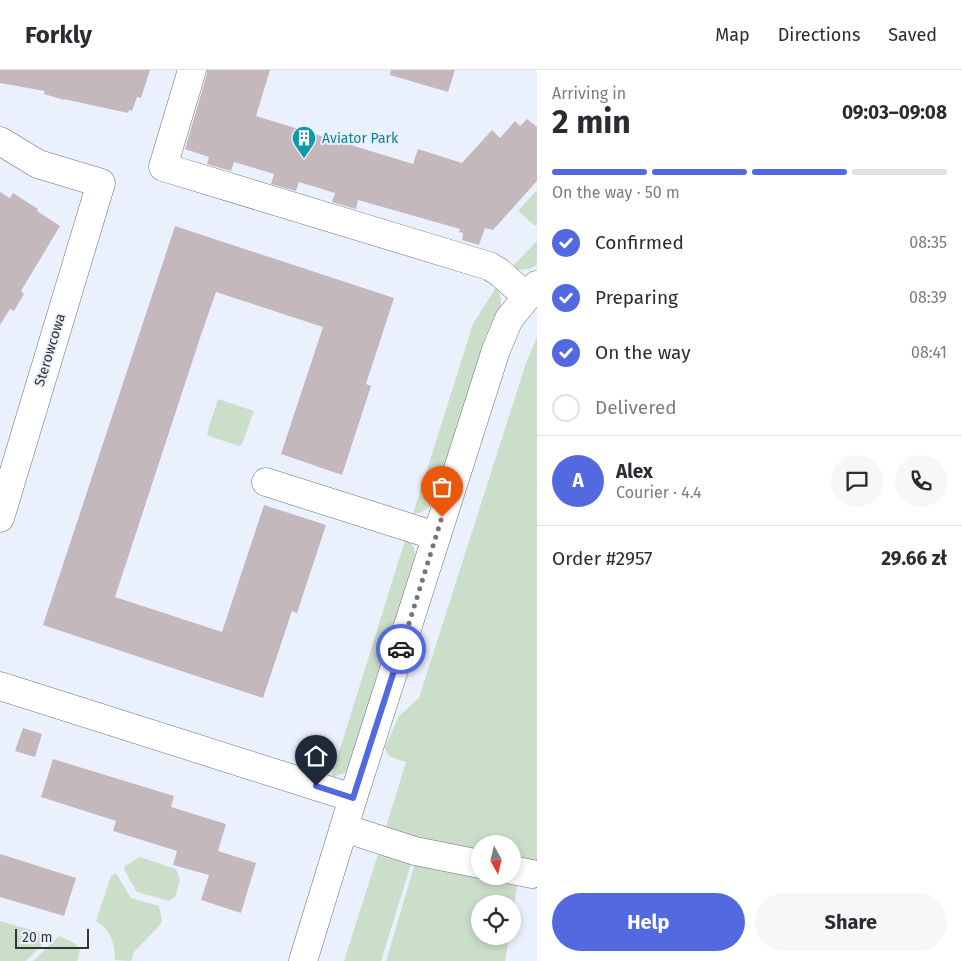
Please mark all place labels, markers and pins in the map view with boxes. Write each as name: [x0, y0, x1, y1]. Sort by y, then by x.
building icon: Aviator Park: [291, 125, 317, 159]
place label: Aviator Park: [322, 130, 399, 147]
pin: [421, 466, 463, 517]
pin: [295, 735, 337, 786]

